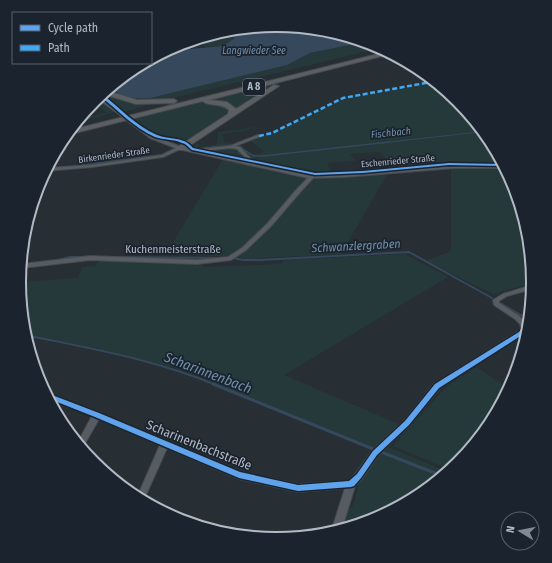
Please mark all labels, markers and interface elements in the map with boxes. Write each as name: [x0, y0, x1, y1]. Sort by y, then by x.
legend: [12, 12, 152, 64]
text: Cycle path: [48, 21, 98, 35]
text: Path: [48, 41, 70, 55]
water label: Langwieder See: [222, 45, 286, 57]
road number: A 8: [243, 79, 265, 95]
water label: Fischbach: [370, 125, 412, 141]
street label: Birkenrieder Straße: [78, 145, 151, 165]
street label: Eschenrieder Straße: [361, 153, 436, 169]
water label: Schwanzlergraben: [310, 237, 401, 255]
street label: Kuchenmeisterstraße: [125, 243, 221, 256]
water label: Scharinnenbach: [161, 348, 254, 397]
street label: Scharinenbachstraße: [144, 417, 254, 473]
north arrow: [500, 511, 540, 551]
text: N: [504, 525, 518, 534]

